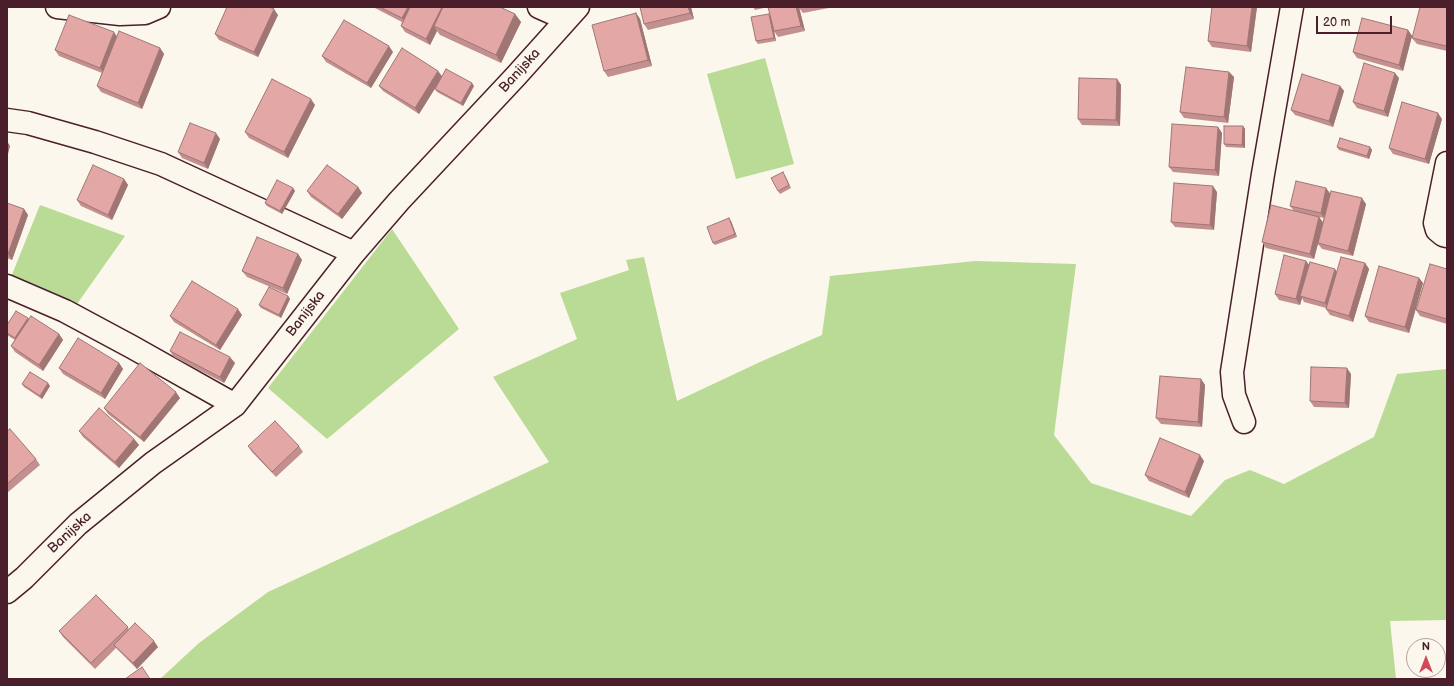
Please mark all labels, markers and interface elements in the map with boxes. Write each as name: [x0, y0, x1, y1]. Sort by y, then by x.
scale bar: [1318, 8, 1394, 34]
text: 20 m: [1323, 15, 1350, 30]
street label: Banijska: [496, 46, 544, 96]
street label: Banijska: [283, 288, 329, 340]
street label: Banijska: [45, 509, 95, 557]
north arrow: [1406, 638, 1446, 678]
text: N: [1422, 640, 1430, 653]

